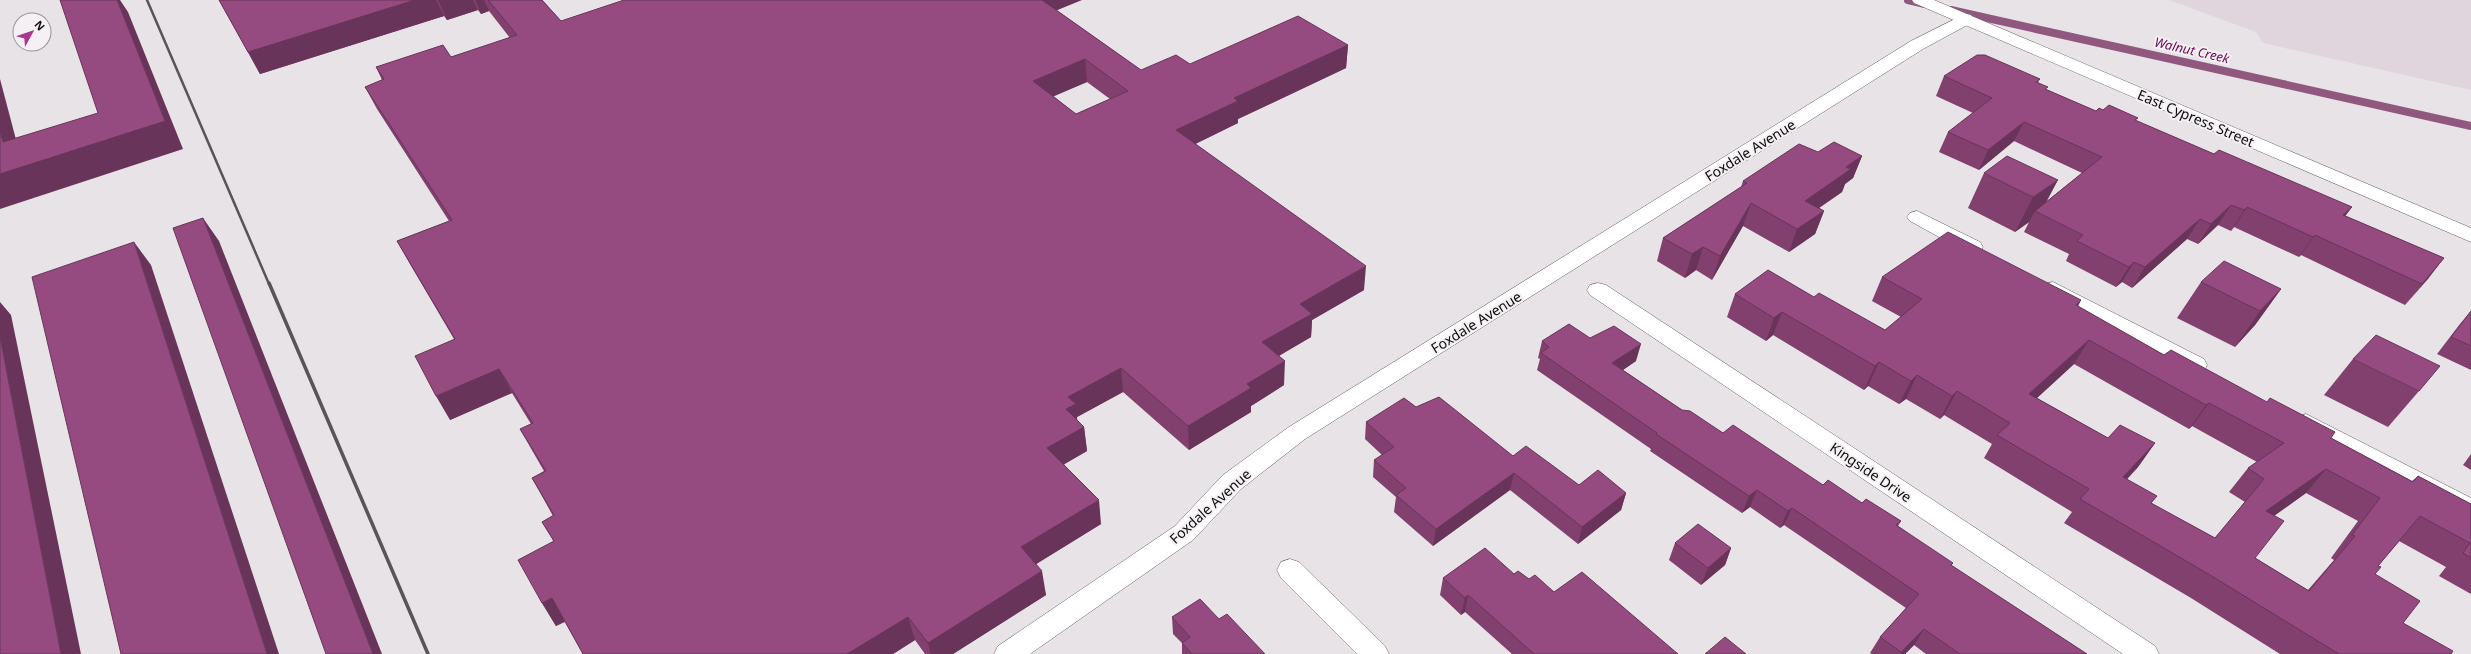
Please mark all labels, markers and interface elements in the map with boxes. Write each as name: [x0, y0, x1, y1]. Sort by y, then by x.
north arrow: [12, 12, 52, 52]
text: N: [31, 17, 49, 34]
water label: Walnut Creek: [2153, 33, 2232, 67]
street label: East Cypress Street: [2135, 85, 2257, 151]
street label: Foxdale Avenue: [1701, 115, 1799, 185]
street label: Foxdale Avenue: [1427, 287, 1525, 357]
street label: Kingside Drive: [1826, 438, 1916, 506]
street label: Foxdale Avenue: [1165, 464, 1255, 548]

